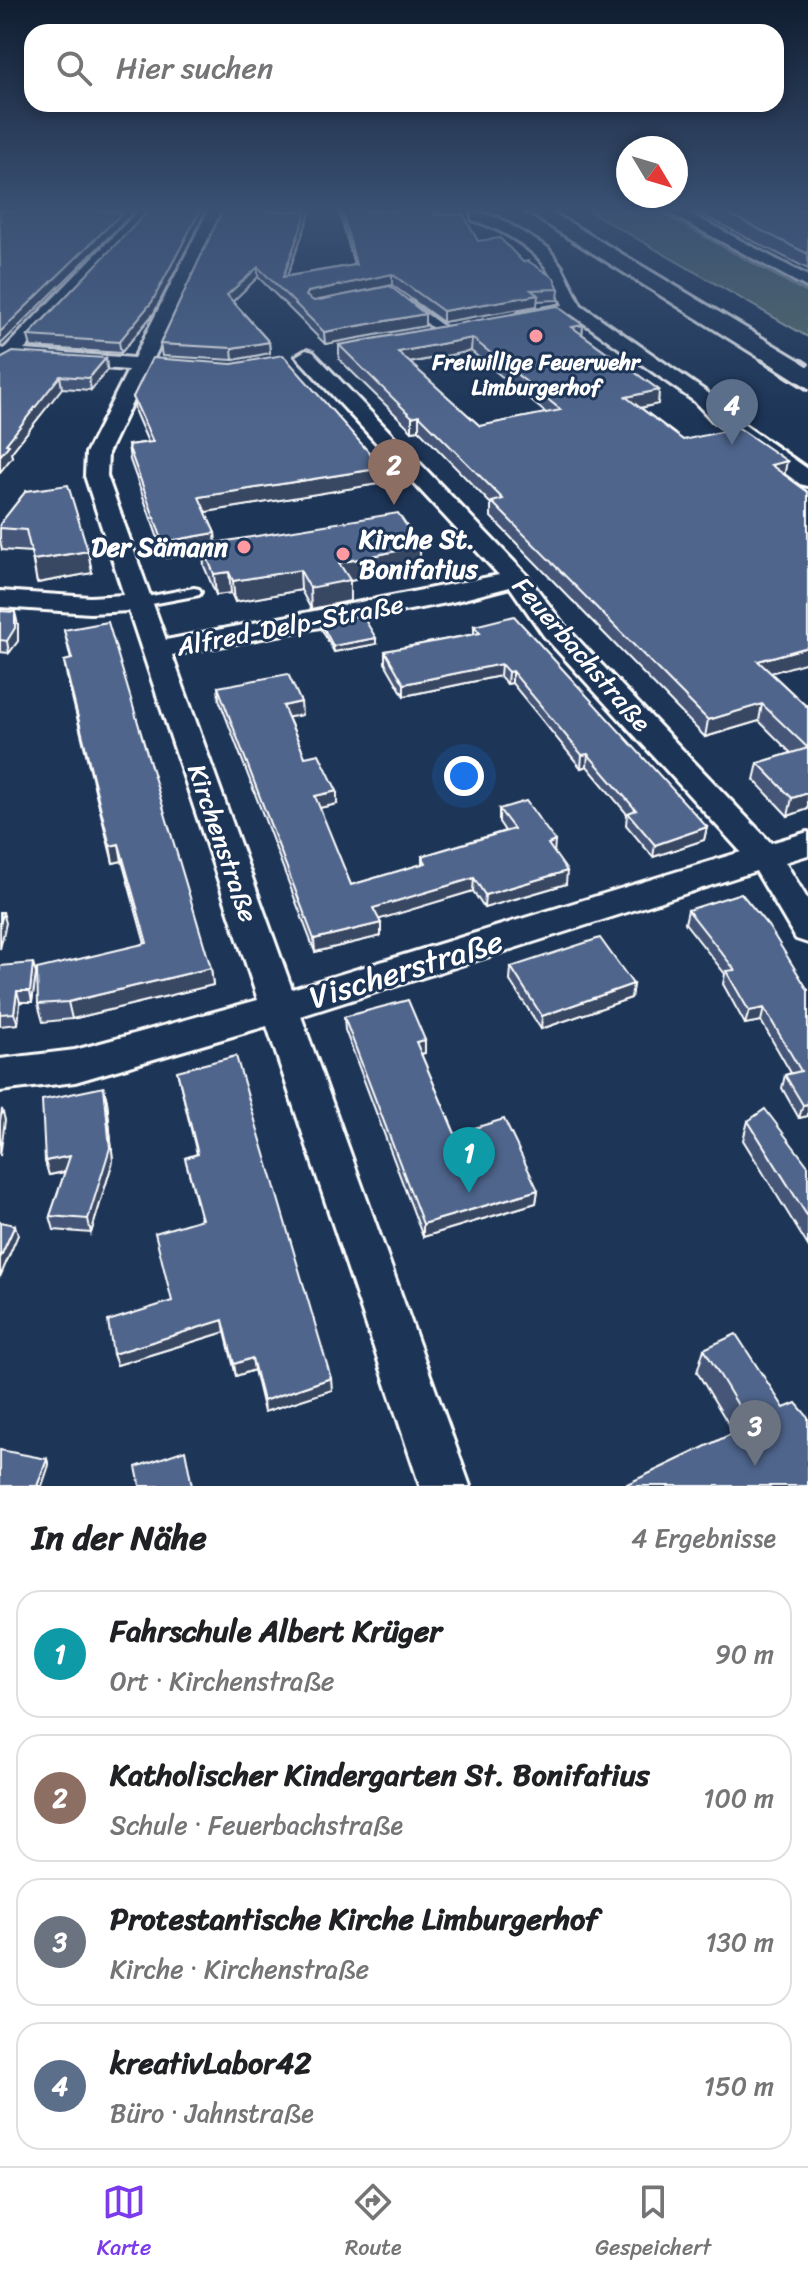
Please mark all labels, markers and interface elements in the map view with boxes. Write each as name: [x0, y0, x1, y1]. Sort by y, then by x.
search box: [24, 24, 784, 112]
text: Hier suchen: [116, 41, 273, 95]
icon: search: [52, 46, 96, 90]
north arrow: [616, 136, 688, 208]
marker: Freiwillige Feuerwehr Limburgerhof: [527, 327, 545, 345]
place label: Freiwillige Feuerwehr Limburgerhof: [431, 343, 642, 407]
pin: 4: [706, 379, 758, 445]
pin: 2: [368, 439, 420, 505]
place label: Kirche St. Bonifatius: [358, 516, 479, 592]
place label: Der Sämann: [91, 524, 228, 570]
marker: Der Sämann: [235, 538, 253, 556]
marker: Kirche St. Bonifatius: [334, 545, 352, 563]
street label: Feuerbachstraße: [501, 565, 664, 743]
street label: Alfred-Delp-Straße: [172, 580, 407, 670]
your location: [444, 756, 484, 796]
street label: Kirchenstraße: [174, 757, 272, 929]
street label: Vischerstraße: [302, 913, 510, 1026]
pin: 1: [443, 1127, 495, 1193]
pin: 3: [729, 1400, 781, 1466]
text: In der Nähe: [32, 1508, 207, 1568]
text: 4 Ergebnisse: [631, 1515, 776, 1561]
text: Fahrschule Albert Krüger: [110, 1604, 442, 1658]
text: 1: [54, 1631, 66, 1677]
text: 90 m: [715, 1631, 774, 1677]
text: Ort · Kirchenstraße: [110, 1658, 334, 1704]
text: Katholischer Kindergarten St. Bonifatius: [110, 1748, 650, 1802]
text: 2: [52, 1775, 68, 1821]
text: 100 m: [703, 1775, 774, 1821]
text: Schule · Feuerbachstraße: [110, 1802, 403, 1848]
text: Protestantische Kirche Limburgerhof: [110, 1892, 598, 1946]
text: 3: [53, 1919, 67, 1965]
text: 130 m: [705, 1919, 774, 1965]
text: Kirche · Kirchenstraße: [110, 1946, 369, 1992]
text: kreativLabor42: [110, 2036, 312, 2090]
text: 4: [52, 2063, 68, 2109]
text: 150 m: [704, 2063, 774, 2109]
text: Büro · Jahnstraße: [110, 2090, 314, 2136]
tab: Karte: [97, 2180, 151, 2267]
tab: Route: [345, 2180, 402, 2267]
tab: Gespeichert: [595, 2180, 711, 2267]

